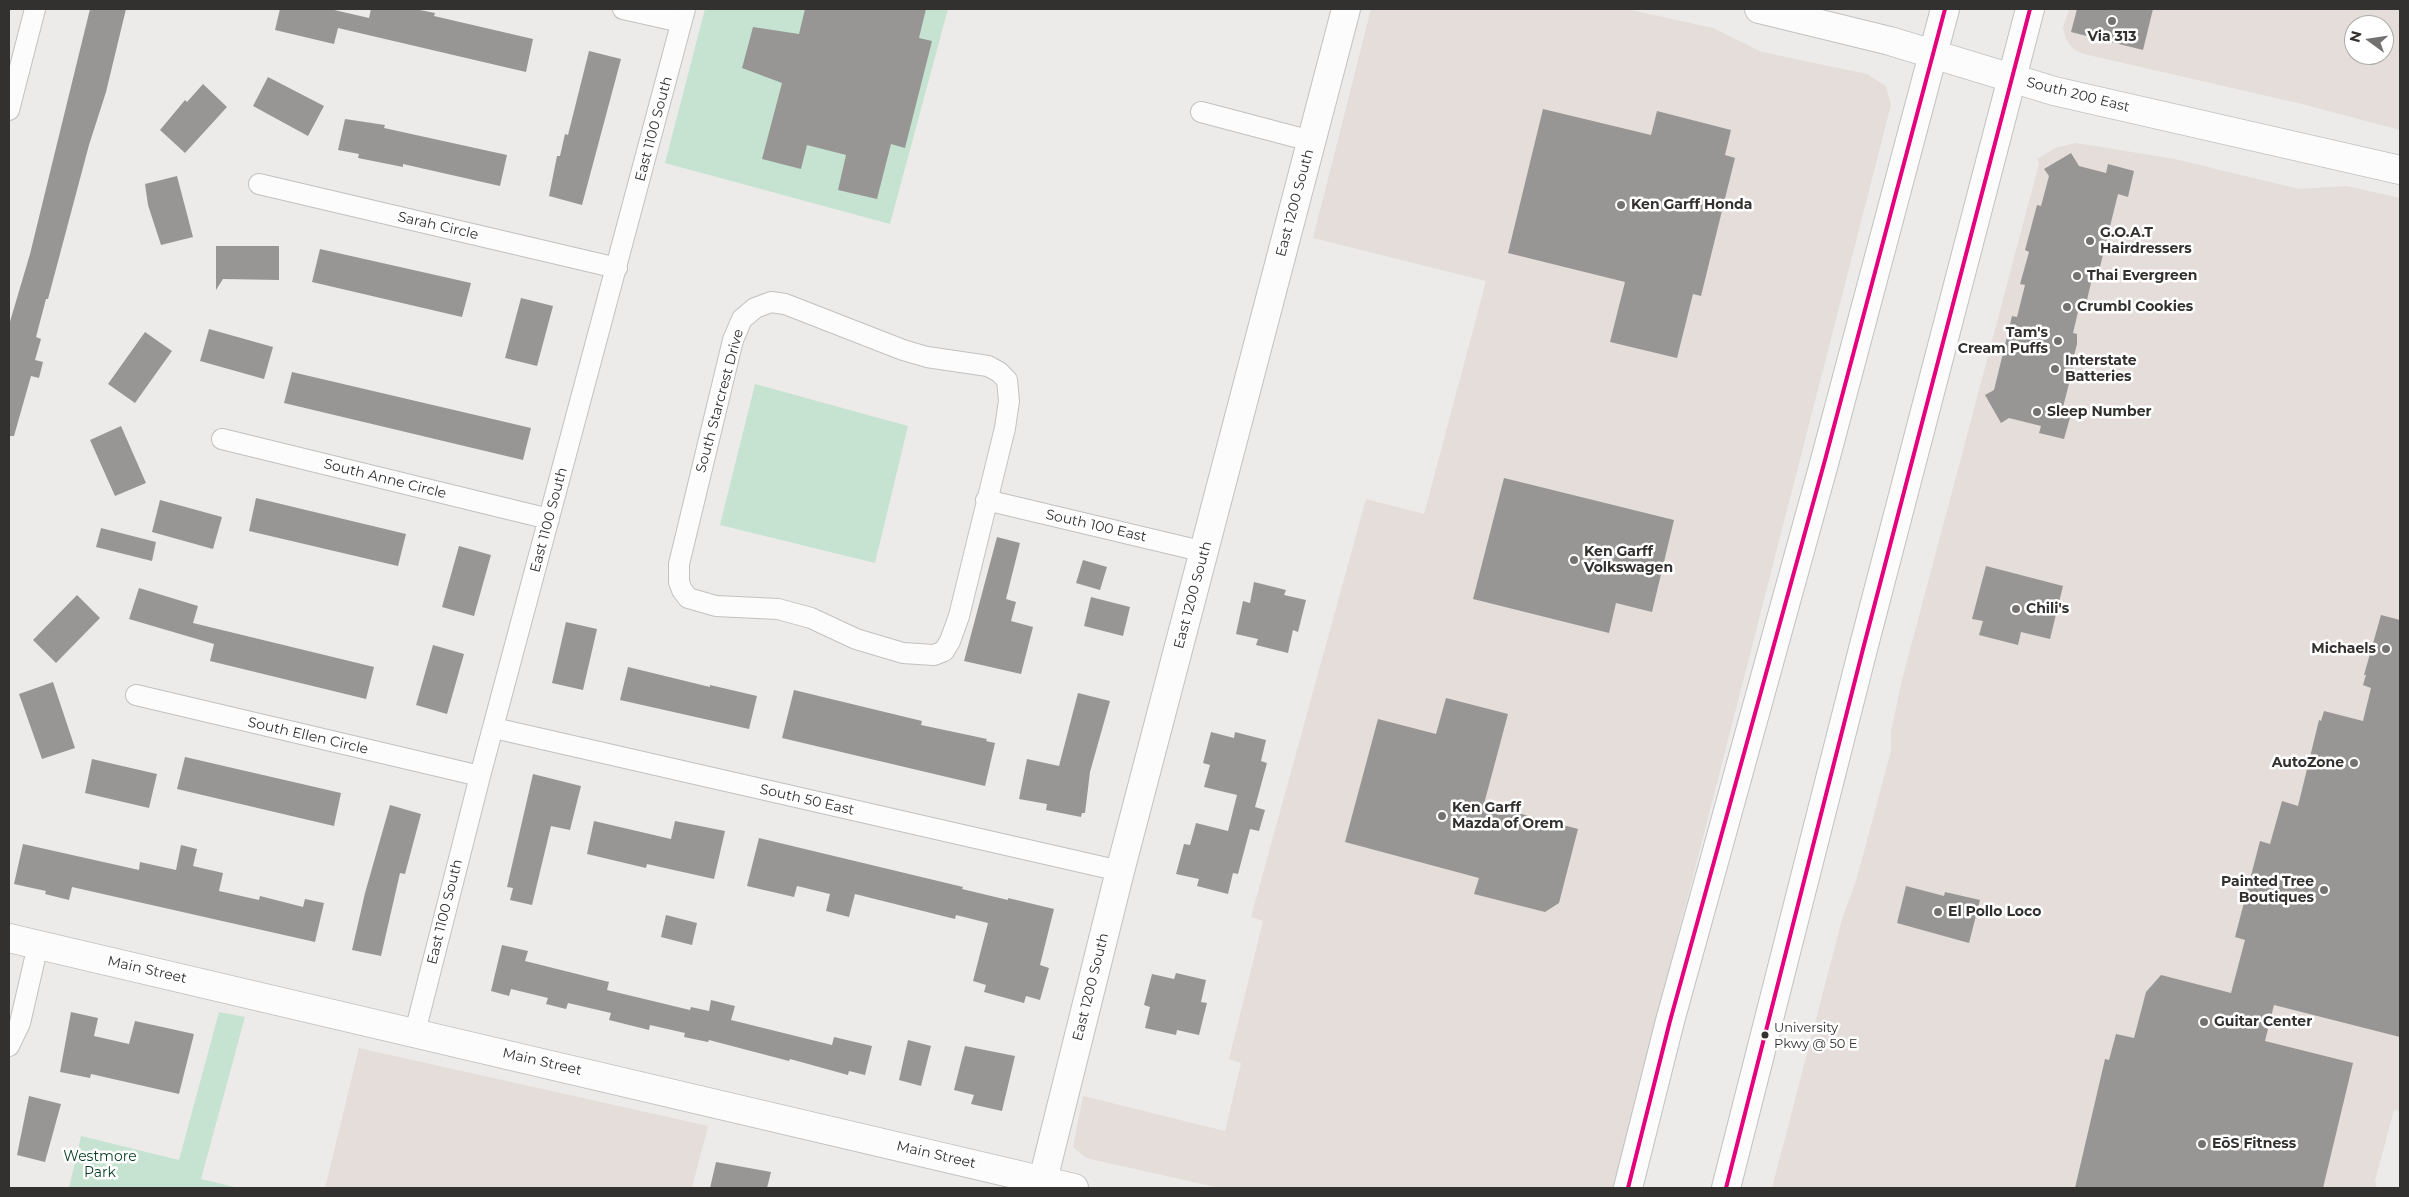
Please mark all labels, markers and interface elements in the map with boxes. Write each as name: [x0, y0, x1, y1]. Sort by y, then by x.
marker: Via 313: [2106, 15, 2118, 27]
north arrow: [2344, 15, 2394, 65]
place label: Via 313: [2087, 29, 2137, 45]
text: N: [2345, 29, 2366, 44]
street label: South 200 East: [2025, 74, 2131, 116]
street label: East 1100 South: [632, 75, 676, 183]
street label: East 1200 South: [1273, 147, 1317, 259]
place label: Ken Garff Honda: [1631, 197, 1752, 213]
marker: Ken Garff Honda: [1615, 199, 1627, 211]
street label: Sarah Circle: [396, 209, 480, 243]
place label: G.O.A.T Hairdressers: [2100, 225, 2192, 258]
marker: G.O.A.T Hairdressers: [2084, 235, 2096, 247]
place label: Thai Evergreen: [2087, 268, 2197, 284]
marker: Thai Evergreen: [2071, 270, 2083, 282]
place label: Crumbl Cookies: [2077, 299, 2193, 315]
marker: Crumbl Cookies: [2061, 301, 2073, 313]
place label: Tam's Cream Puffs: [1958, 325, 2048, 358]
street label: South Starcrest Drive: [693, 327, 747, 475]
marker: Tam's Cream Puffs: [2052, 335, 2064, 347]
place label: Interstate Batteries: [2065, 353, 2137, 386]
marker: Interstate Batteries: [2049, 363, 2061, 375]
place label: Sleep Number: [2047, 404, 2152, 420]
marker: Sleep Number: [2031, 406, 2043, 418]
street label: South Anne Circle: [322, 456, 448, 502]
street label: East 1100 South: [527, 466, 571, 574]
street label: South 100 East: [1044, 506, 1148, 546]
street label: East 1200 South: [1171, 539, 1215, 651]
place label: Ken Garff Volkswagen: [1584, 544, 1673, 576]
marker: Ken Garff Volkswagen: [1568, 554, 1580, 566]
place label: Chili's: [2026, 601, 2069, 617]
marker: Chili's: [2010, 603, 2022, 615]
place label: Michaels: [2311, 641, 2376, 657]
marker: Michaels: [2380, 643, 2392, 655]
street label: South Ellen Circle: [246, 714, 370, 758]
place label: AutoZone: [2272, 755, 2344, 771]
marker: AutoZone: [2348, 757, 2360, 769]
street label: South 50 East: [758, 781, 856, 819]
place label: Ken Garff Mazda of Orem: [1452, 800, 1564, 832]
marker: Ken Garff Mazda of Orem: [1436, 810, 1448, 822]
street label: East 1100 South: [424, 858, 466, 966]
place label: Painted Tree Boutiques: [2221, 874, 2314, 906]
marker: Painted Tree Boutiques: [2318, 884, 2330, 896]
place label: El Pollo Loco: [1948, 904, 2041, 920]
marker: El Pollo Loco: [1932, 906, 1944, 918]
street label: East 1200 South: [1069, 931, 1113, 1043]
street label: Main Street: [106, 953, 188, 987]
place label: Guitar Center: [2214, 1014, 2312, 1030]
marker: Guitar Center: [2198, 1016, 2210, 1028]
place label: University Pkwy @ 50 E: [1774, 1020, 1857, 1051]
marker: University Pkwy @ 50 E: [1760, 1030, 1770, 1040]
street label: Main Street: [501, 1045, 583, 1079]
place label: EōS Fitness: [2212, 1136, 2296, 1152]
street label: Main Street: [895, 1138, 977, 1172]
marker: EōS Fitness: [2196, 1138, 2208, 1150]
park label: Westmore Park: [63, 1149, 137, 1182]

